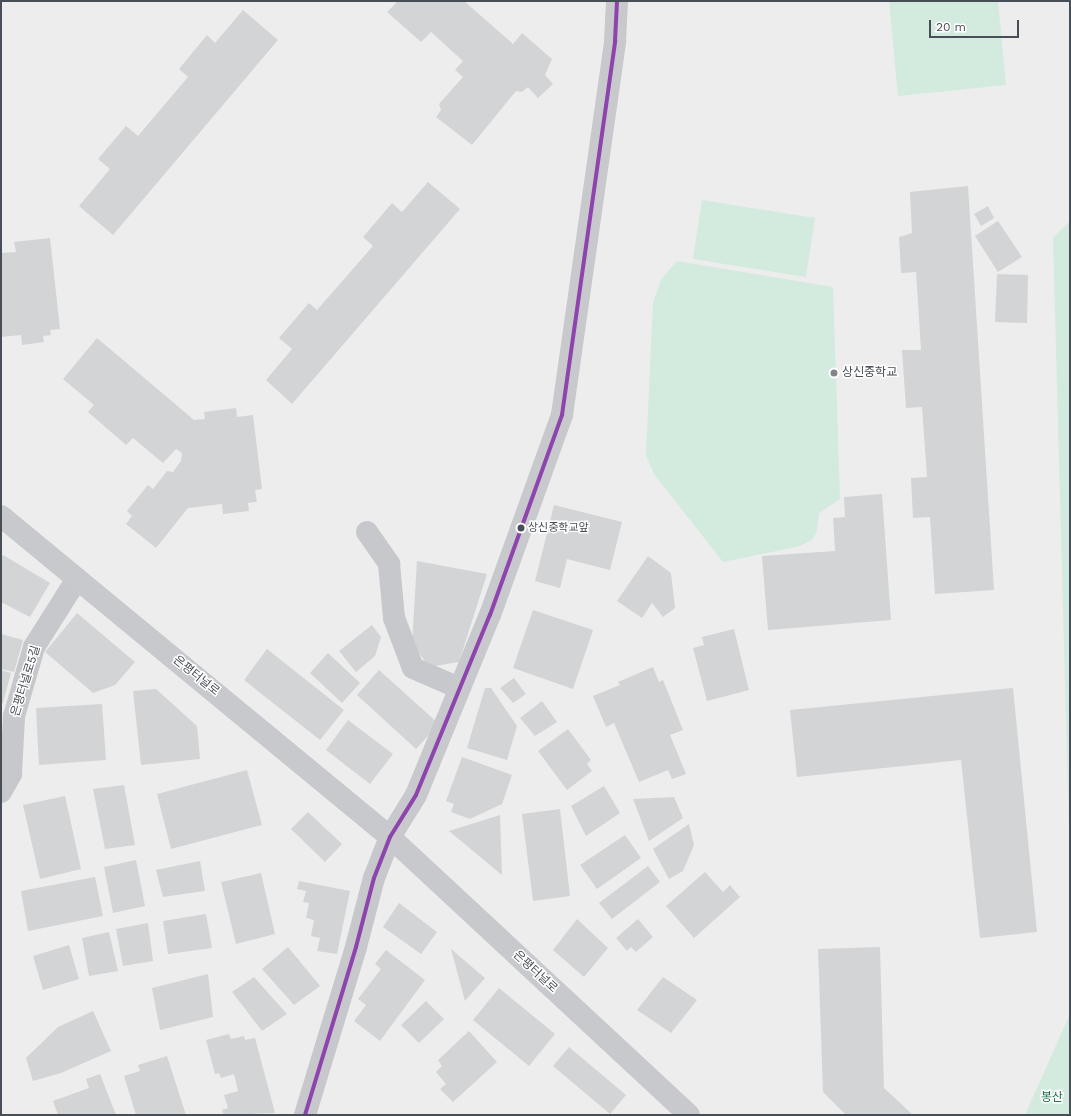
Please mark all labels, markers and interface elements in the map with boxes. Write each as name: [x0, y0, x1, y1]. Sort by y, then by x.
scale bar: [931, 12, 1021, 38]
text: 20 m: [936, 20, 966, 34]
place label: 상신중학교: [842, 366, 897, 380]
marker: 상신중학교: [829, 368, 839, 378]
place label: 상신중학교앞: [528, 521, 589, 535]
marker: 상신중학교앞: [516, 523, 526, 533]
street label: 은평터널로5길: [8, 644, 44, 718]
street label: 은평터널로: [170, 653, 222, 699]
street label: 은평터널로: [510, 948, 560, 996]
park label: 봉산: [1041, 1091, 1063, 1105]

